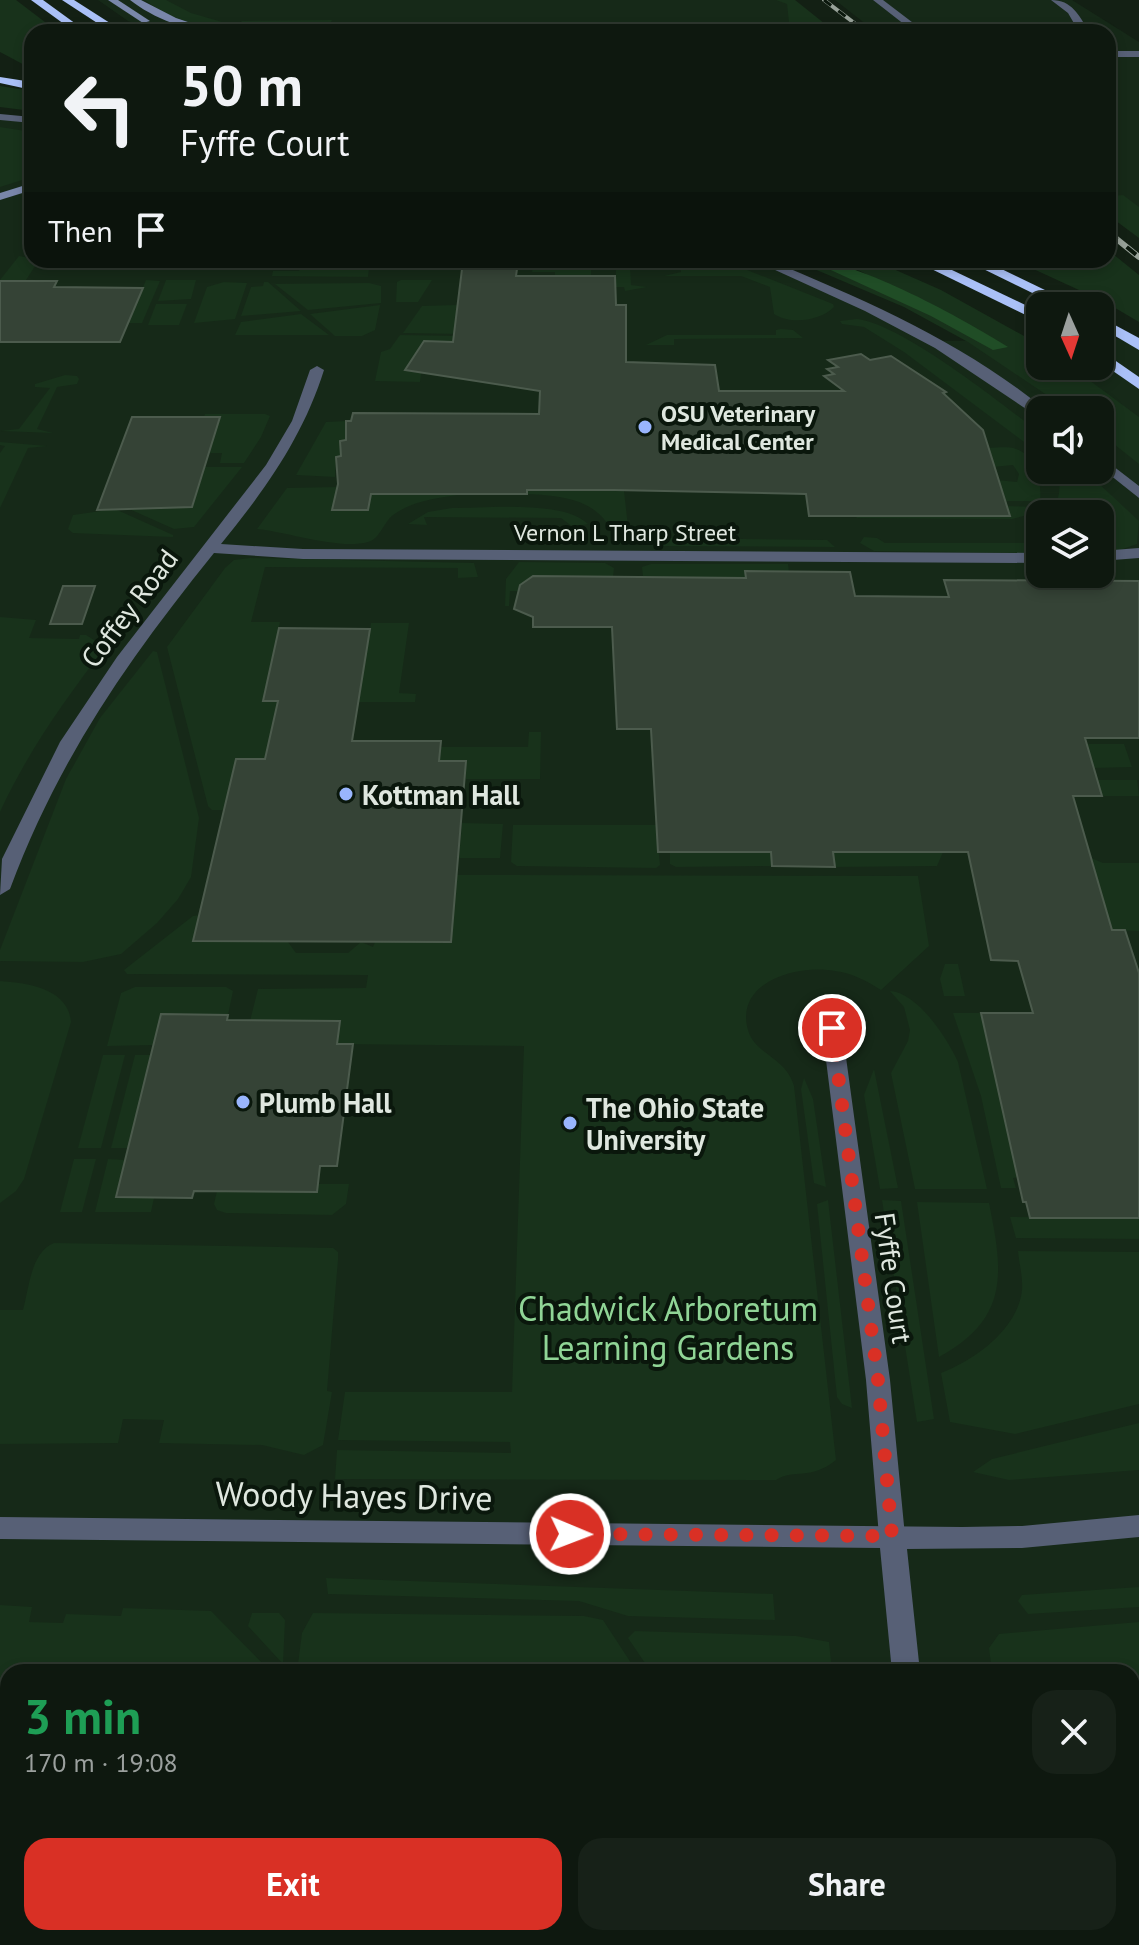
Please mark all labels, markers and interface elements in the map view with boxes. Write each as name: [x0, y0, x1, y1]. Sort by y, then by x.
text: 50 m: [180, 49, 303, 121]
icon: left: [48, 56, 152, 160]
text: Fyffe Court: [180, 119, 349, 166]
icon: arrive: [129, 208, 173, 252]
text: Then: [48, 211, 113, 250]
north arrow: [1026, 292, 1114, 380]
map controls: [1026, 292, 1114, 588]
button: sound: [1026, 396, 1114, 484]
place label: OSU Veterinary Medical Center: [661, 398, 816, 457]
marker: OSU Veterinary Medical Center: [636, 418, 654, 436]
button: layers: [1026, 500, 1114, 588]
street label: Vernon L Tharp Street: [513, 517, 736, 548]
street label: Coffey Road: [72, 541, 186, 675]
place label: Kottman Hall: [362, 776, 521, 813]
marker: Kottman Hall: [337, 785, 355, 803]
pin: [798, 994, 866, 1062]
icon: arrive: [810, 1006, 854, 1050]
place label: Plumb Hall: [259, 1084, 392, 1121]
place label: The Ohio State University: [586, 1089, 764, 1158]
marker: Plumb Hall: [234, 1093, 252, 1111]
marker: The Ohio State University: [561, 1114, 579, 1132]
street label: Fyffe Court: [867, 1210, 922, 1346]
park label: Chadwick Arboretum Learning Gardens: [518, 1286, 818, 1369]
street label: Woody Hayes Drive: [215, 1471, 493, 1519]
position arrow: [528, 1492, 612, 1576]
text: 3 min: [24, 1685, 141, 1747]
button: close: [1032, 1690, 1116, 1774]
text: 170 m · 19:08: [24, 1746, 178, 1779]
button: Exit: [24, 1838, 562, 1930]
button: Share: [578, 1838, 1116, 1930]

